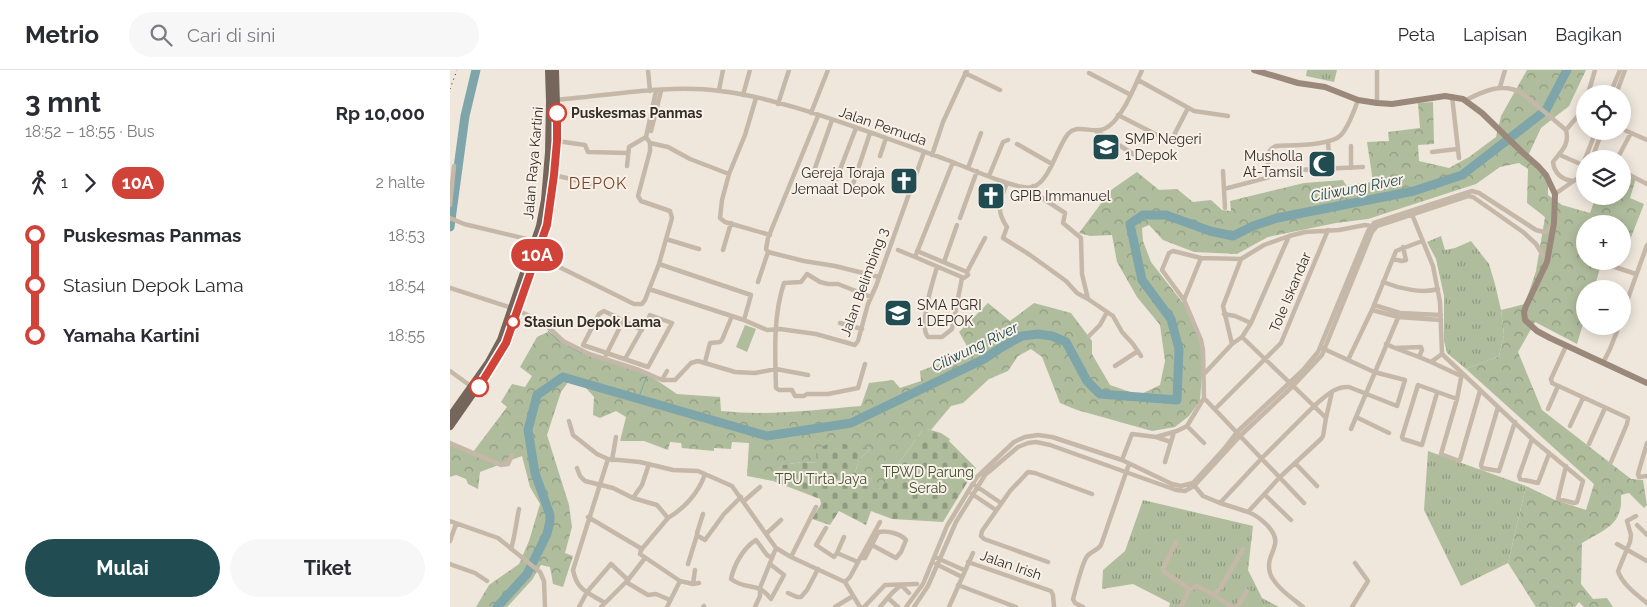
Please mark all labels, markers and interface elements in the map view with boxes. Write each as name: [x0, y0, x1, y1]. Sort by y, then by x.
search box: [129, 12, 479, 57]
text: Metrio: [25, 20, 99, 49]
icon: search: [147, 21, 175, 49]
text: Cari di sini: [187, 24, 275, 46]
text: Peta: [1398, 24, 1435, 45]
text: Lapisan: [1463, 24, 1527, 45]
text: Bagikan: [1555, 24, 1622, 45]
map controls: [1576, 85, 1631, 335]
button: locate: [1576, 85, 1631, 140]
text: 3 mnt: [25, 86, 101, 119]
text: Rp 10,000: [335, 102, 425, 124]
marker: Puskesmas Panmas: [547, 103, 567, 123]
street label: Jalan Pemuda: [837, 104, 929, 148]
place label: Puskesmas Panmas: [571, 105, 703, 121]
street label: Jalan Raya Kartini: [520, 106, 546, 220]
text: 18:52 – 18:55 · Bus: [25, 122, 155, 141]
place label: SMP Negeri 1 Depok: [1125, 131, 1201, 163]
school or university icon: SMP Negeri 1 Depok: [1091, 132, 1121, 162]
place label: Musholla At-Tamsil: [1243, 148, 1303, 180]
mosque icon: Musholla At-Tamsil: [1307, 149, 1337, 179]
button: layers: [1576, 150, 1631, 205]
place label: Gereja Toraja Jemaat Depok: [791, 165, 886, 197]
church icon: Gereja Toraja Jemaat Depok: [889, 166, 919, 196]
icon: walk: [25, 169, 53, 197]
icon: forward: [76, 169, 104, 197]
water label: Ciliwung River: [1309, 170, 1406, 206]
text: 10A: [122, 172, 154, 193]
text: 1: [61, 173, 68, 192]
text: 2 halte: [376, 173, 425, 192]
district label: DEPOK: [569, 174, 627, 193]
church icon: GPIB Immanuel: [976, 181, 1006, 211]
place label: GPIB Immanuel: [1010, 188, 1111, 204]
button: +: [1576, 215, 1631, 270]
text: Puskesmas Panmas: [63, 224, 241, 246]
text: 18:53: [388, 226, 425, 245]
street label: Jalan Belimbing 3: [837, 226, 891, 338]
line badge: 10A: [508, 239, 566, 271]
text: 10A: [521, 244, 553, 265]
street label: Tole Iskandar: [1266, 249, 1314, 334]
text: Stasiun Depok Lama: [63, 274, 244, 296]
text: 18:54: [388, 276, 425, 295]
button: −: [1576, 280, 1631, 335]
place label: SMA PGRI 1 DEPOK: [917, 297, 982, 329]
school or university icon: SMA PGRI 1 DEPOK: [883, 298, 913, 328]
place label: Stasiun Depok Lama: [524, 314, 661, 330]
marker: Stasiun Depok Lama: [506, 315, 520, 329]
water label: Ciliwung River: [929, 318, 1022, 376]
text: Yamaha Kartini: [63, 324, 200, 346]
text: 18:55: [388, 326, 425, 345]
unlabelled marker: [469, 377, 489, 397]
park label: TPWD Parung Serab: [882, 464, 974, 496]
park label: TPU Tirta Jaya: [775, 471, 867, 487]
button: Mulai: [25, 539, 220, 597]
button: Tiket: [230, 539, 425, 597]
street label: Jalan Irish: [978, 547, 1044, 583]

